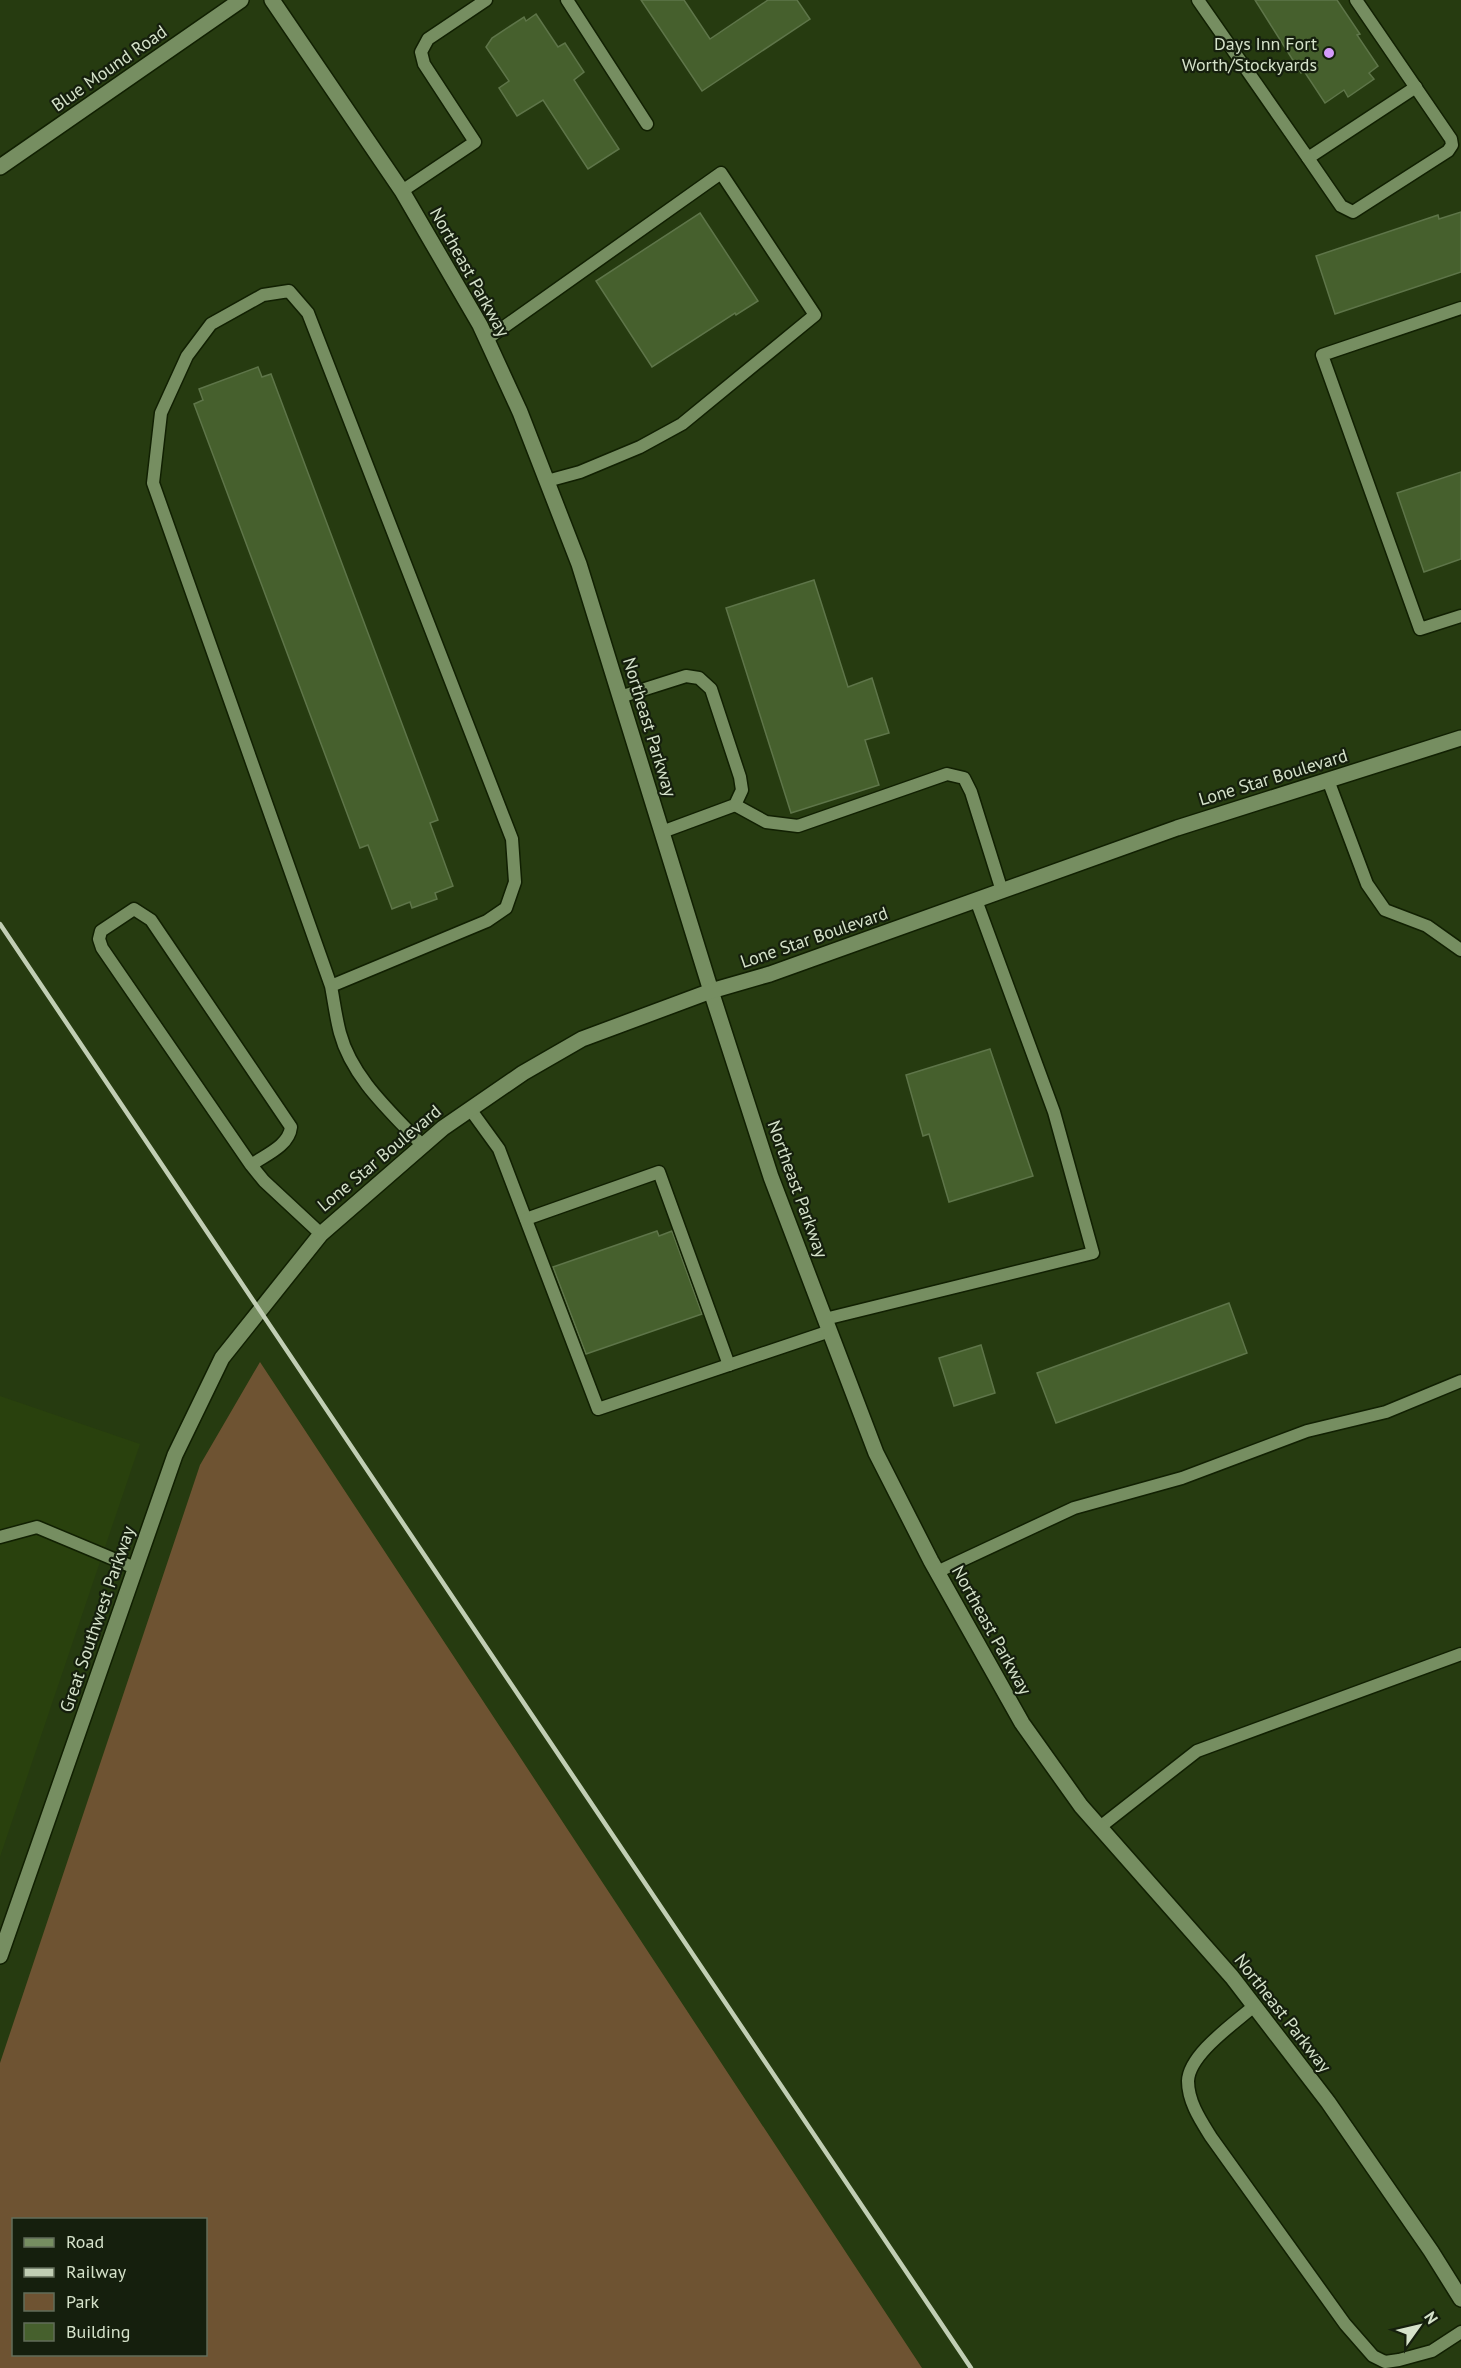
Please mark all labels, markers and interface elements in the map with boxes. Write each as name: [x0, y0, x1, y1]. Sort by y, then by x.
street label: Blue Mound Road: [47, 20, 171, 116]
place label: Days Inn Fort Worth/Stockyards: [1182, 32, 1317, 76]
marker: Days Inn Fort Worth/Stockyards: [1322, 46, 1336, 60]
street label: Northeast Parkway: [425, 203, 515, 341]
street label: Northeast Parkway: [618, 655, 682, 800]
street label: Lone Star Boulevard: [1196, 743, 1350, 811]
street label: Lone Star Boulevard: [737, 901, 891, 973]
street label: Lone Star Boulevard: [312, 1100, 446, 1216]
street label: Northeast Parkway: [762, 1117, 834, 1261]
street label: Great Southwest Parkway: [54, 1522, 140, 1715]
street label: Northeast Parkway: [947, 1561, 1037, 1699]
street label: Northeast Parkway: [1229, 1949, 1337, 2078]
legend: [12, 2218, 207, 2356]
text: Road: [66, 2230, 104, 2253]
text: Railway: [66, 2260, 127, 2283]
text: Park: [66, 2290, 99, 2313]
north arrow: [1389, 2296, 1449, 2356]
text: N: [1420, 2308, 1443, 2328]
text: Building: [66, 2320, 130, 2343]

